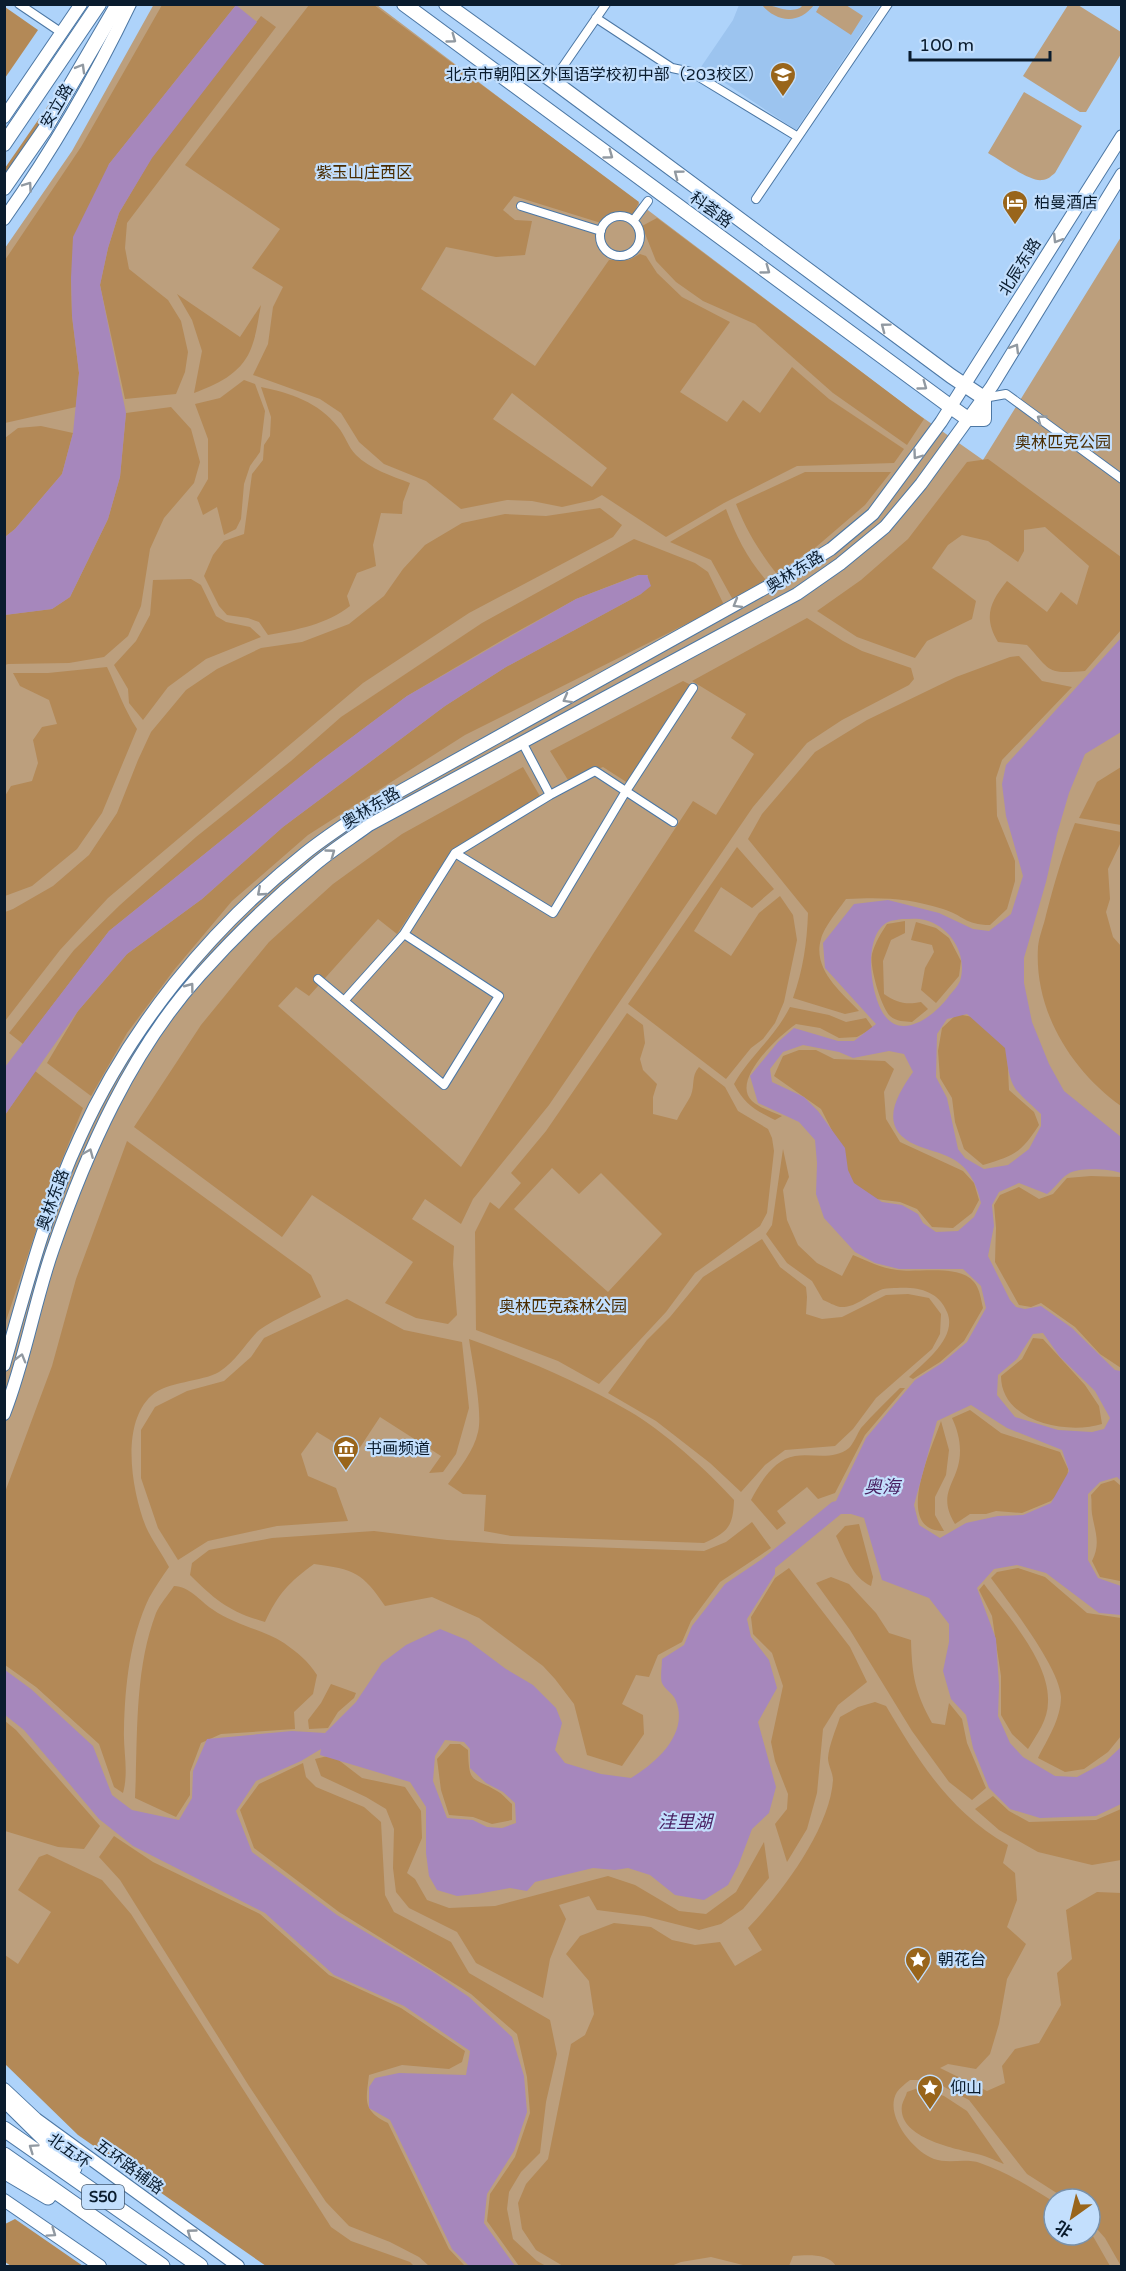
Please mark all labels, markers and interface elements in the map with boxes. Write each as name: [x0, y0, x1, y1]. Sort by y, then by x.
scale bar: [910, 24, 1050, 62]
one-way arrow: [445, 32, 456, 43]
text: 100 m: [919, 34, 974, 56]
school or university icon: 北京市朝阳区外国语学校初中部（203校区）: [768, 60, 798, 98]
one-way arrow: [74, 64, 85, 74]
place label: 北京市朝阳区外国语学校初中部（203校区）: [446, 65, 764, 85]
street label: 安立路: [36, 80, 78, 132]
one-way arrow: [602, 148, 613, 159]
park label: 紫玉山庄西区: [316, 163, 412, 183]
one-way arrow: [674, 170, 685, 181]
one-way arrow: [21, 181, 32, 192]
street label: 科荟路: [686, 188, 736, 232]
hotel icon: 柏曼酒店: [1000, 188, 1030, 226]
place label: 柏曼酒店: [1034, 193, 1098, 213]
one-way arrow: [1052, 233, 1064, 243]
street label: 北辰东路: [995, 235, 1045, 299]
one-way arrow: [759, 263, 770, 274]
one-way arrow: [881, 323, 892, 334]
one-way arrow: [1008, 344, 1020, 354]
one-way arrow: [916, 379, 927, 390]
one-way arrow: [1036, 415, 1047, 426]
park label: 奥林匹克公园: [1015, 433, 1111, 453]
one-way arrow: [913, 449, 924, 460]
street label: 奥林东路: [763, 547, 827, 597]
one-way arrow: [733, 597, 743, 608]
one-way arrow: [563, 692, 573, 703]
street label: 奥林东路: [338, 783, 404, 833]
one-way arrow: [324, 849, 335, 860]
one-way arrow: [257, 885, 268, 896]
one-way arrow: [183, 983, 194, 994]
one-way arrow: [82, 1149, 94, 1160]
street label: 奥林东路: [33, 1167, 73, 1233]
park label: 奥林匹克森林公园: [499, 1297, 627, 1317]
one-way arrow: [14, 1353, 26, 1364]
museum icon: 书画频道: [331, 1434, 361, 1472]
place label: 书画频道: [366, 1439, 430, 1459]
water label: 奥海: [864, 1476, 903, 1498]
water label: 洼里湖: [658, 1811, 715, 1833]
place icon: 朝花台: [903, 1945, 933, 1983]
place label: 朝花台: [938, 1950, 986, 1970]
place icon: 仰山: [915, 2073, 945, 2111]
place label: 仰山: [950, 2078, 982, 2098]
street label: 北五环: [44, 2129, 94, 2173]
street label: 五环路辅路: [91, 2135, 167, 2199]
one-way arrow: [28, 2144, 39, 2155]
road number: S50: [82, 2185, 124, 2209]
north arrow: [1042, 2187, 1102, 2247]
text: 北: [1052, 2216, 1076, 2241]
one-way arrow: [46, 2226, 57, 2237]
one-way arrow: [186, 2229, 197, 2240]

